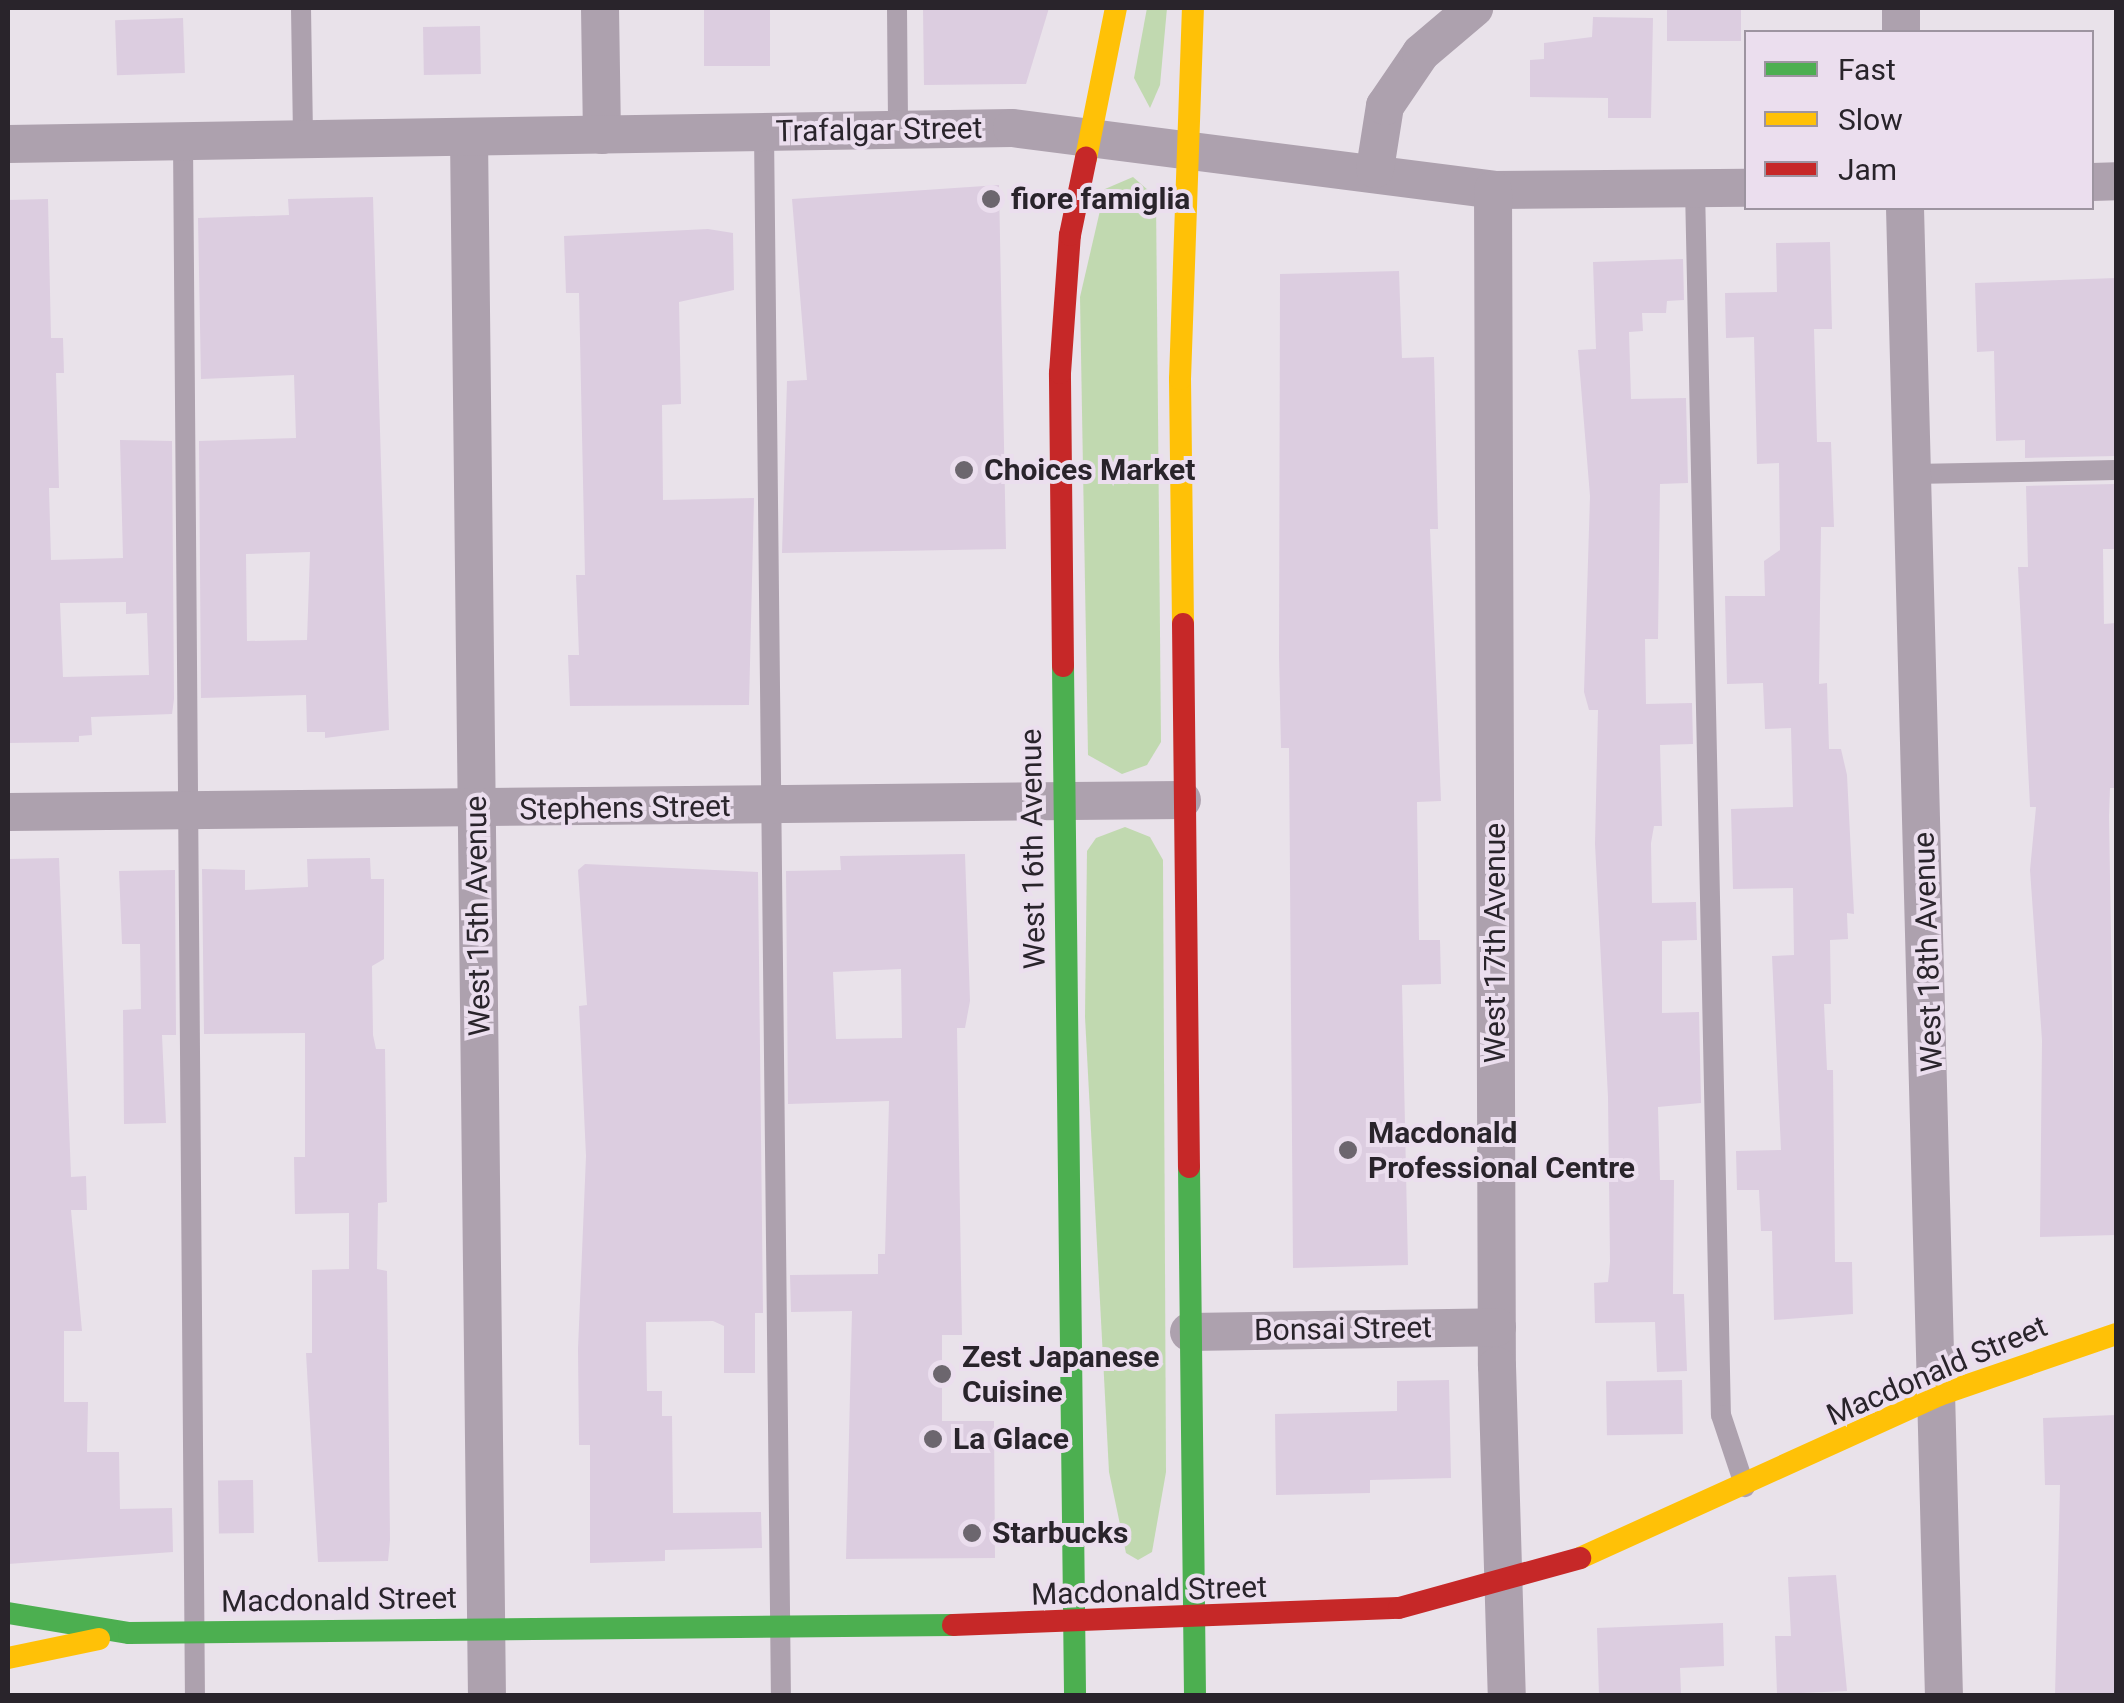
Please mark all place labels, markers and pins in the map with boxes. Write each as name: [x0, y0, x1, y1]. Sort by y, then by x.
place label: fiore famiglia: [1011, 181, 1190, 217]
marker: fiore famiglia: [980, 188, 1002, 210]
place label: Choices Market: [984, 452, 1195, 488]
marker: Choices Market: [953, 459, 975, 481]
place label: Macdonald Professional Centre: [1368, 1115, 1635, 1186]
marker: Macdonald Professional Centre: [1337, 1139, 1359, 1161]
place label: Zest Japanese Cuisine: [962, 1339, 1159, 1410]
marker: Zest Japanese Cuisine: [931, 1363, 953, 1385]
place label: La Glace: [953, 1421, 1069, 1457]
marker: La Glace: [922, 1428, 944, 1450]
place label: Starbucks: [992, 1515, 1128, 1551]
marker: Starbucks: [961, 1522, 983, 1544]

